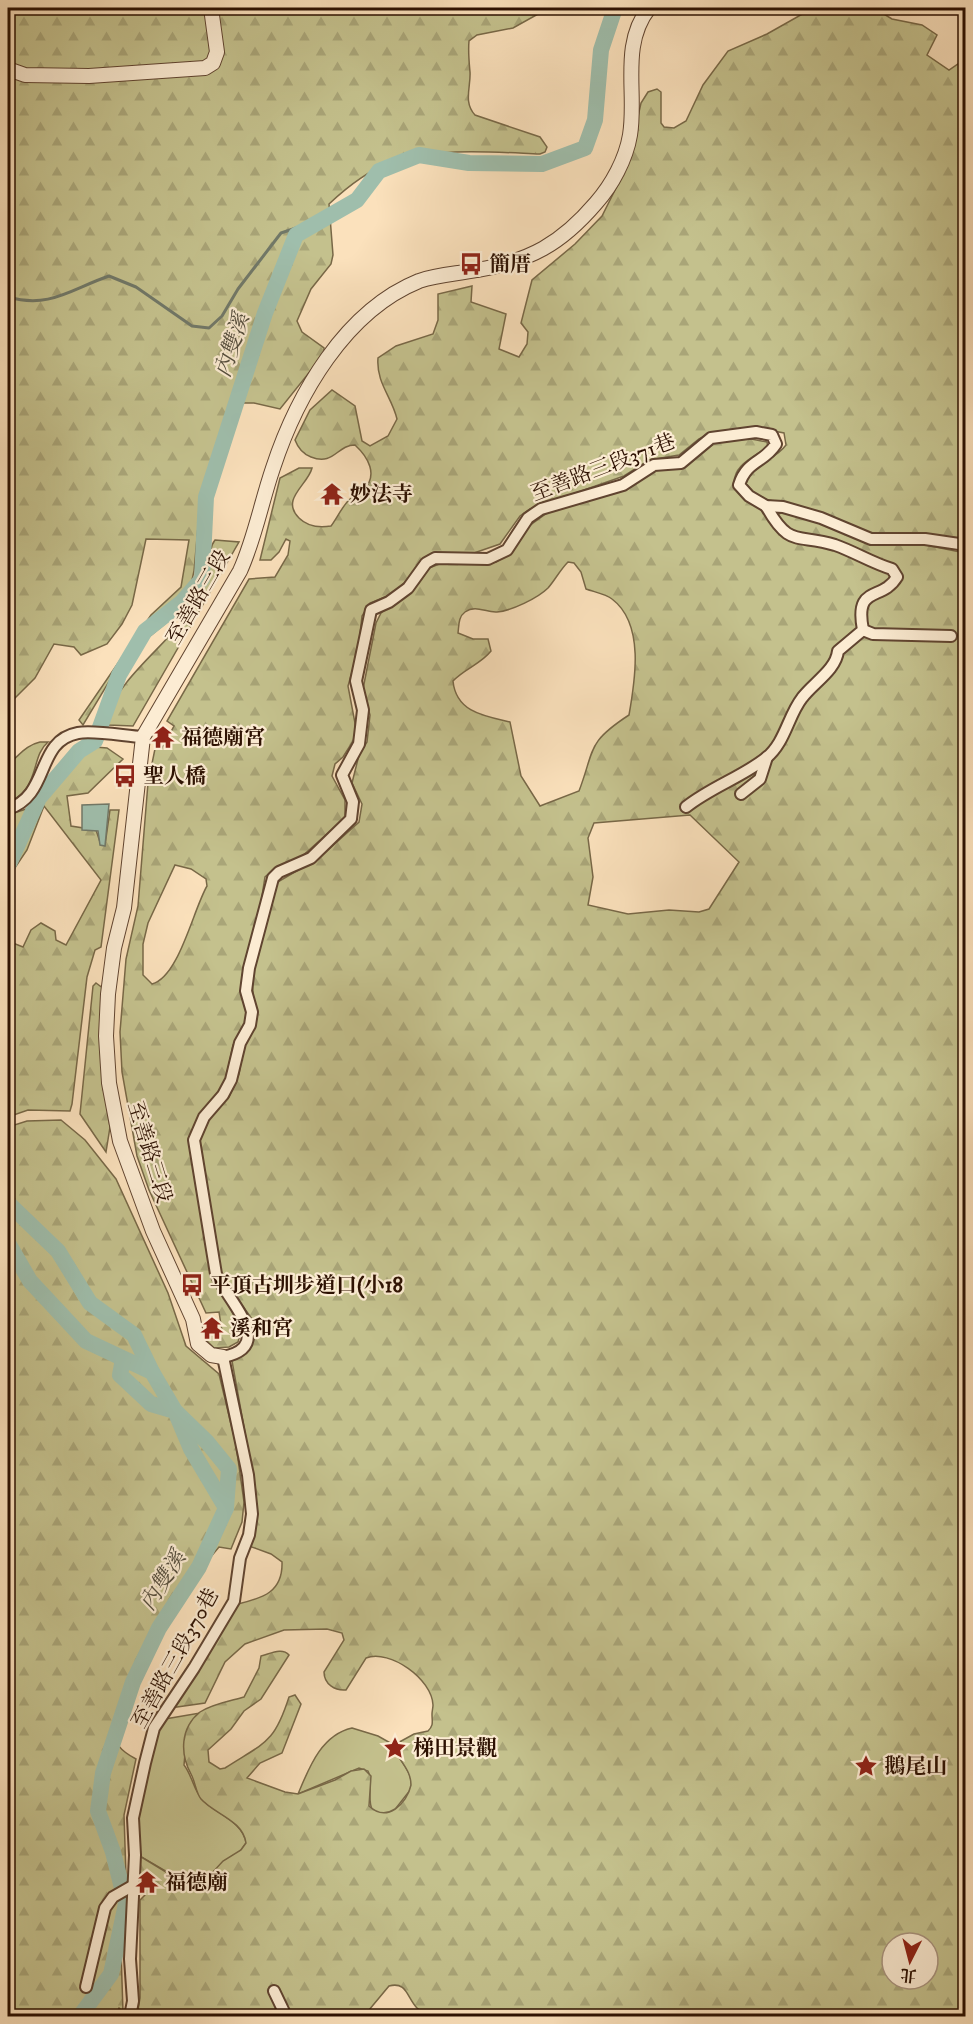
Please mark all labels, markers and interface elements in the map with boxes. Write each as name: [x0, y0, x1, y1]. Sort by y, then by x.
bus stop icon: 簡厝: [458, 251, 484, 277]
place label: 簡厝: [489, 252, 531, 278]
water label: 內雙溪: [209, 308, 256, 381]
street label: 至善路三段371巷: [527, 428, 679, 507]
temple icon: 妙法寺: [319, 481, 345, 507]
place label: 妙法寺: [350, 482, 413, 508]
street label: 至善路三段: [161, 546, 236, 649]
temple icon: 福德廟宮: [150, 724, 176, 750]
place label: 福德廟宮: [181, 725, 265, 751]
bus stop icon: 聖人橋: [112, 763, 138, 789]
place label: 聖人橋: [143, 764, 206, 790]
street label: 至善路三段: [121, 1098, 177, 1206]
bus stop icon: 平頂古圳步道口(小18: [179, 1272, 205, 1298]
place label: 平頂古圳步道口(小18: [210, 1273, 404, 1299]
temple icon: 溪和宮: [199, 1315, 225, 1341]
place label: 溪和宮: [230, 1316, 293, 1342]
water label: 內雙溪: [134, 1544, 193, 1616]
street label: 至善路三段370巷: [127, 1584, 225, 1733]
place icon: 梯田景觀: [382, 1735, 408, 1761]
place label: 梯田景觀: [413, 1736, 497, 1762]
place icon: 鵝尾山: [853, 1753, 879, 1779]
place label: 鵝尾山: [884, 1754, 947, 1780]
temple icon: 福德廟: [134, 1869, 160, 1895]
place label: 福德廟: [165, 1870, 228, 1896]
north arrow: [880, 1931, 940, 1991]
text: 北: [900, 1964, 918, 1986]

